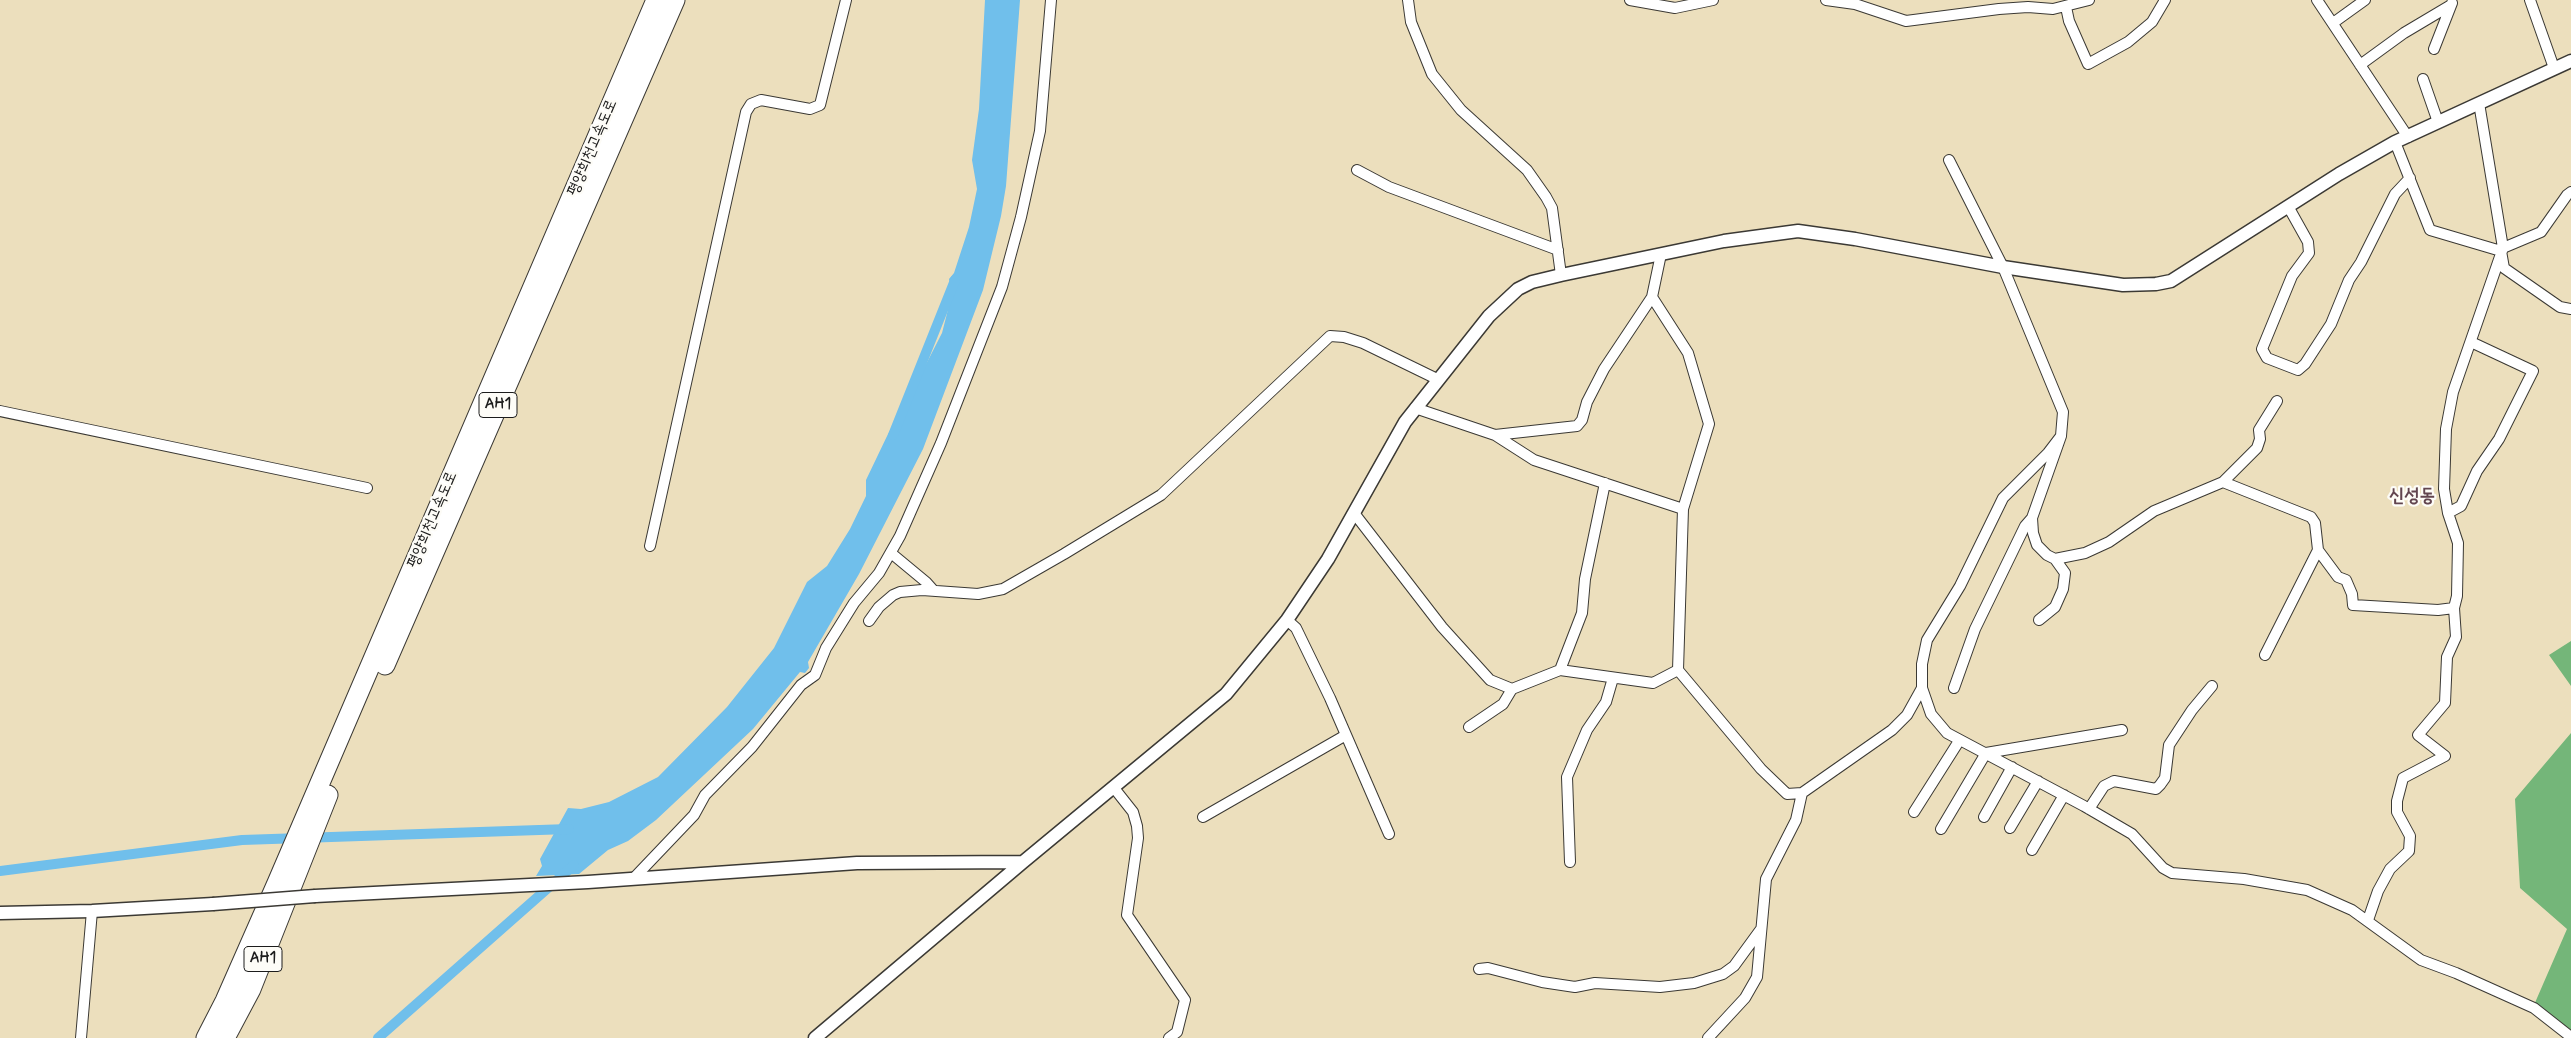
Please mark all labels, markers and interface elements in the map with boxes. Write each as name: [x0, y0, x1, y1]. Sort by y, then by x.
street label: 평양희천고속도로: [564, 97, 622, 199]
road number: AH1: [479, 392, 517, 418]
street label: 평양희천고속도로: [404, 469, 462, 571]
district label: 신성동: [2389, 486, 2435, 508]
road number: AH1: [244, 946, 282, 972]

